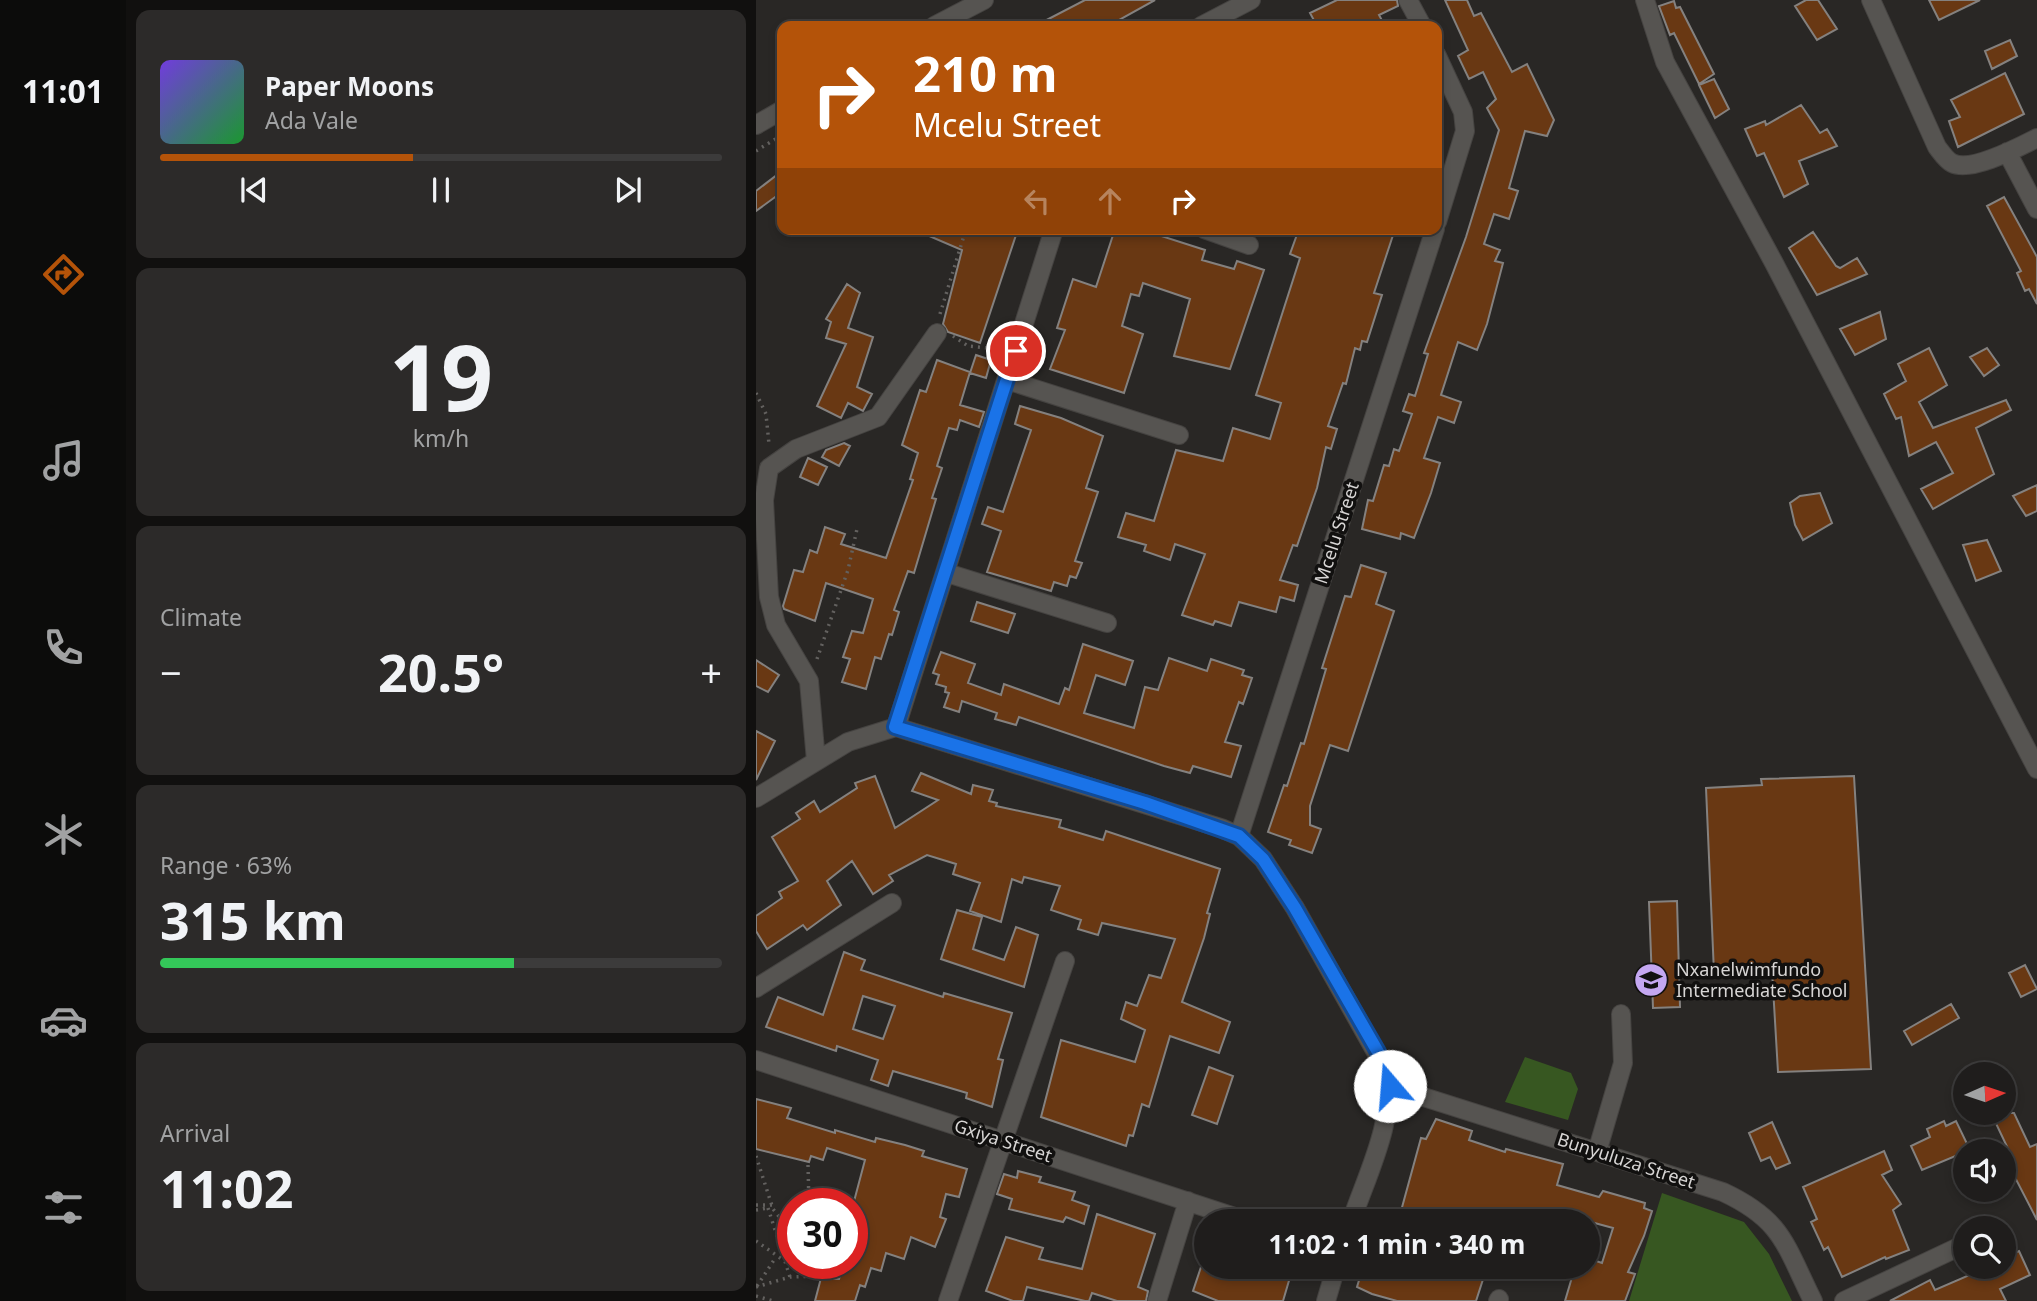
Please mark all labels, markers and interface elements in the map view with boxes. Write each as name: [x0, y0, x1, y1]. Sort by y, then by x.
text: 210 m: [913, 40, 1058, 106]
icon: right: [798, 49, 889, 140]
text: Paper Moons: [265, 68, 434, 104]
text: 11:01: [22, 69, 104, 112]
text: Mcelu Street: [913, 103, 1101, 146]
text: Ada Vale: [265, 104, 358, 136]
icon: previous: [235, 171, 273, 209]
icon: pause: [422, 171, 460, 209]
icon: next: [609, 171, 647, 209]
icon: left: [1018, 182, 1056, 220]
icon: ahead: [1091, 182, 1129, 220]
icon: right: [1164, 182, 1202, 220]
icon: directions: [39, 250, 88, 299]
text: 19: [389, 314, 493, 438]
pin: [986, 321, 1046, 381]
icon: arrive: [997, 332, 1035, 370]
text: km/h: [413, 422, 469, 454]
icon: music: [39, 436, 88, 485]
street label: Mcelu Street: [1308, 478, 1364, 587]
text: Climate: [160, 601, 242, 633]
icon: phone: [39, 623, 88, 672]
text: 20.5°: [378, 636, 504, 707]
text: −: [160, 646, 182, 698]
text: +: [700, 646, 722, 698]
icon: climate: [39, 810, 88, 859]
text: Range · 63%: [160, 849, 292, 881]
text: 315 km: [160, 884, 346, 955]
place label: Nxanelwimfundo Intermediate School: [1676, 957, 1848, 1002]
school or university icon: Nxanelwimfundo Intermediate School: [1632, 961, 1670, 999]
icon: car: [39, 996, 88, 1045]
position arrow: [1353, 1049, 1427, 1123]
north arrow: [1953, 1062, 2016, 1125]
map controls: [1953, 1062, 2016, 1279]
street label: Gxiya Street: [951, 1113, 1056, 1167]
text: Arrival: [160, 1117, 230, 1149]
street label: Bunyuluza Street: [1554, 1126, 1699, 1194]
button: sound: [1953, 1139, 2016, 1202]
text: 11:02: [160, 1152, 294, 1223]
icon: filters: [39, 1183, 88, 1232]
speed limit sign: 30: [777, 1188, 868, 1279]
button: search: [1953, 1216, 2016, 1279]
text: 11:02 · 1 min · 340 m: [1269, 1226, 1525, 1262]

